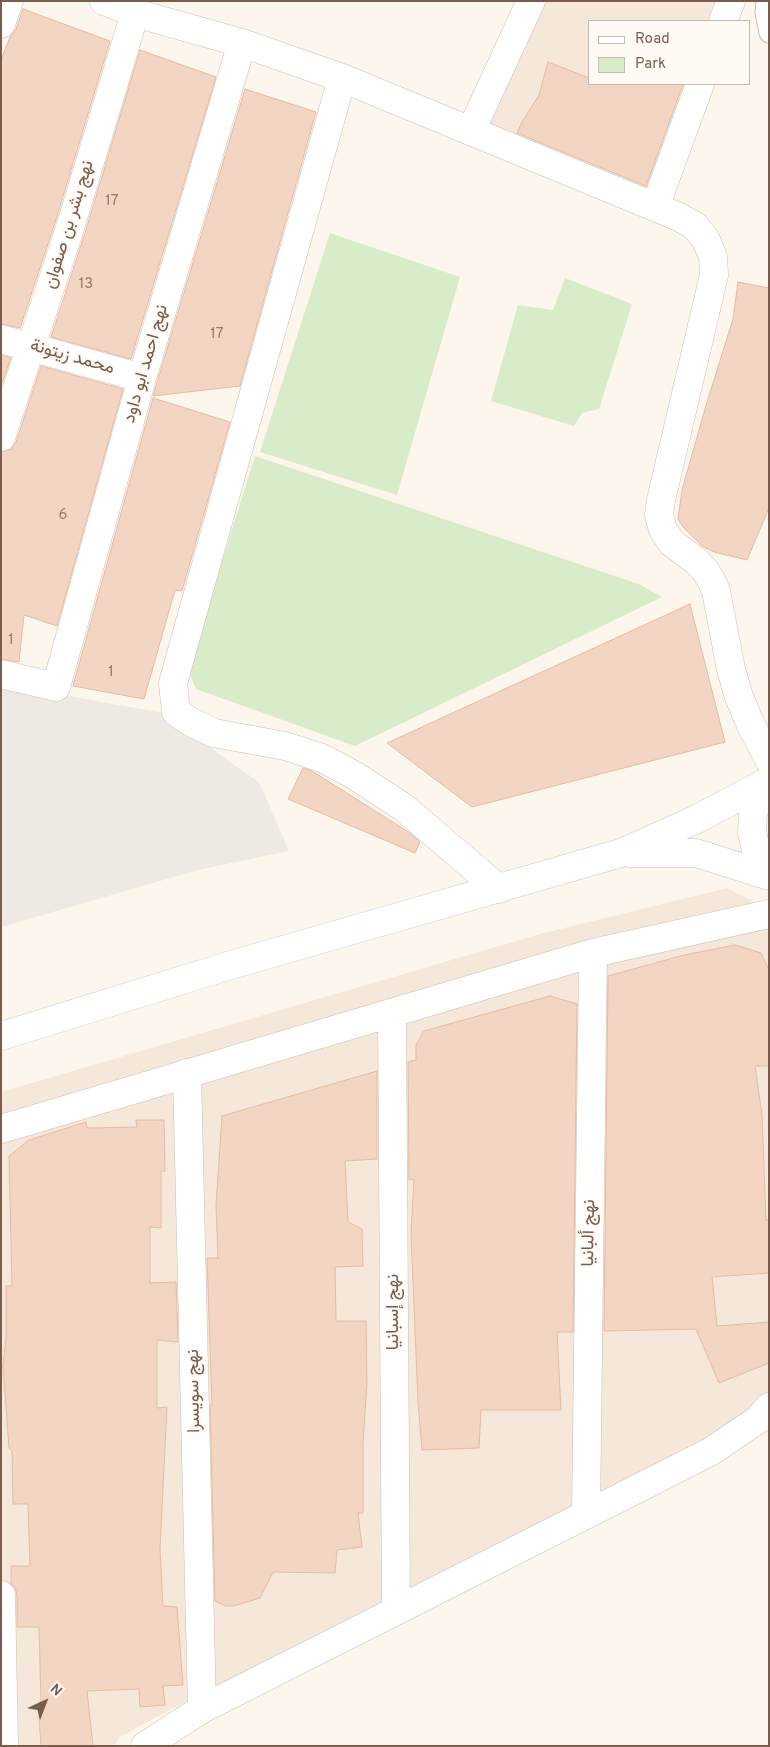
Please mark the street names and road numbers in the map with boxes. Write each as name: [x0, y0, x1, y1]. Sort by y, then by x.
street label: نهج بشر بن صفوان: [40, 158, 100, 292]
street label: نهج احمد ابو داود: [120, 302, 174, 426]
street label: محمد زيتونة: [27, 336, 117, 380]
street label: نهج ألبانيا: [579, 1199, 601, 1267]
street label: نهج إسبانيا: [383, 1274, 405, 1350]
street label: نهج سويسرا: [183, 1349, 207, 1433]

